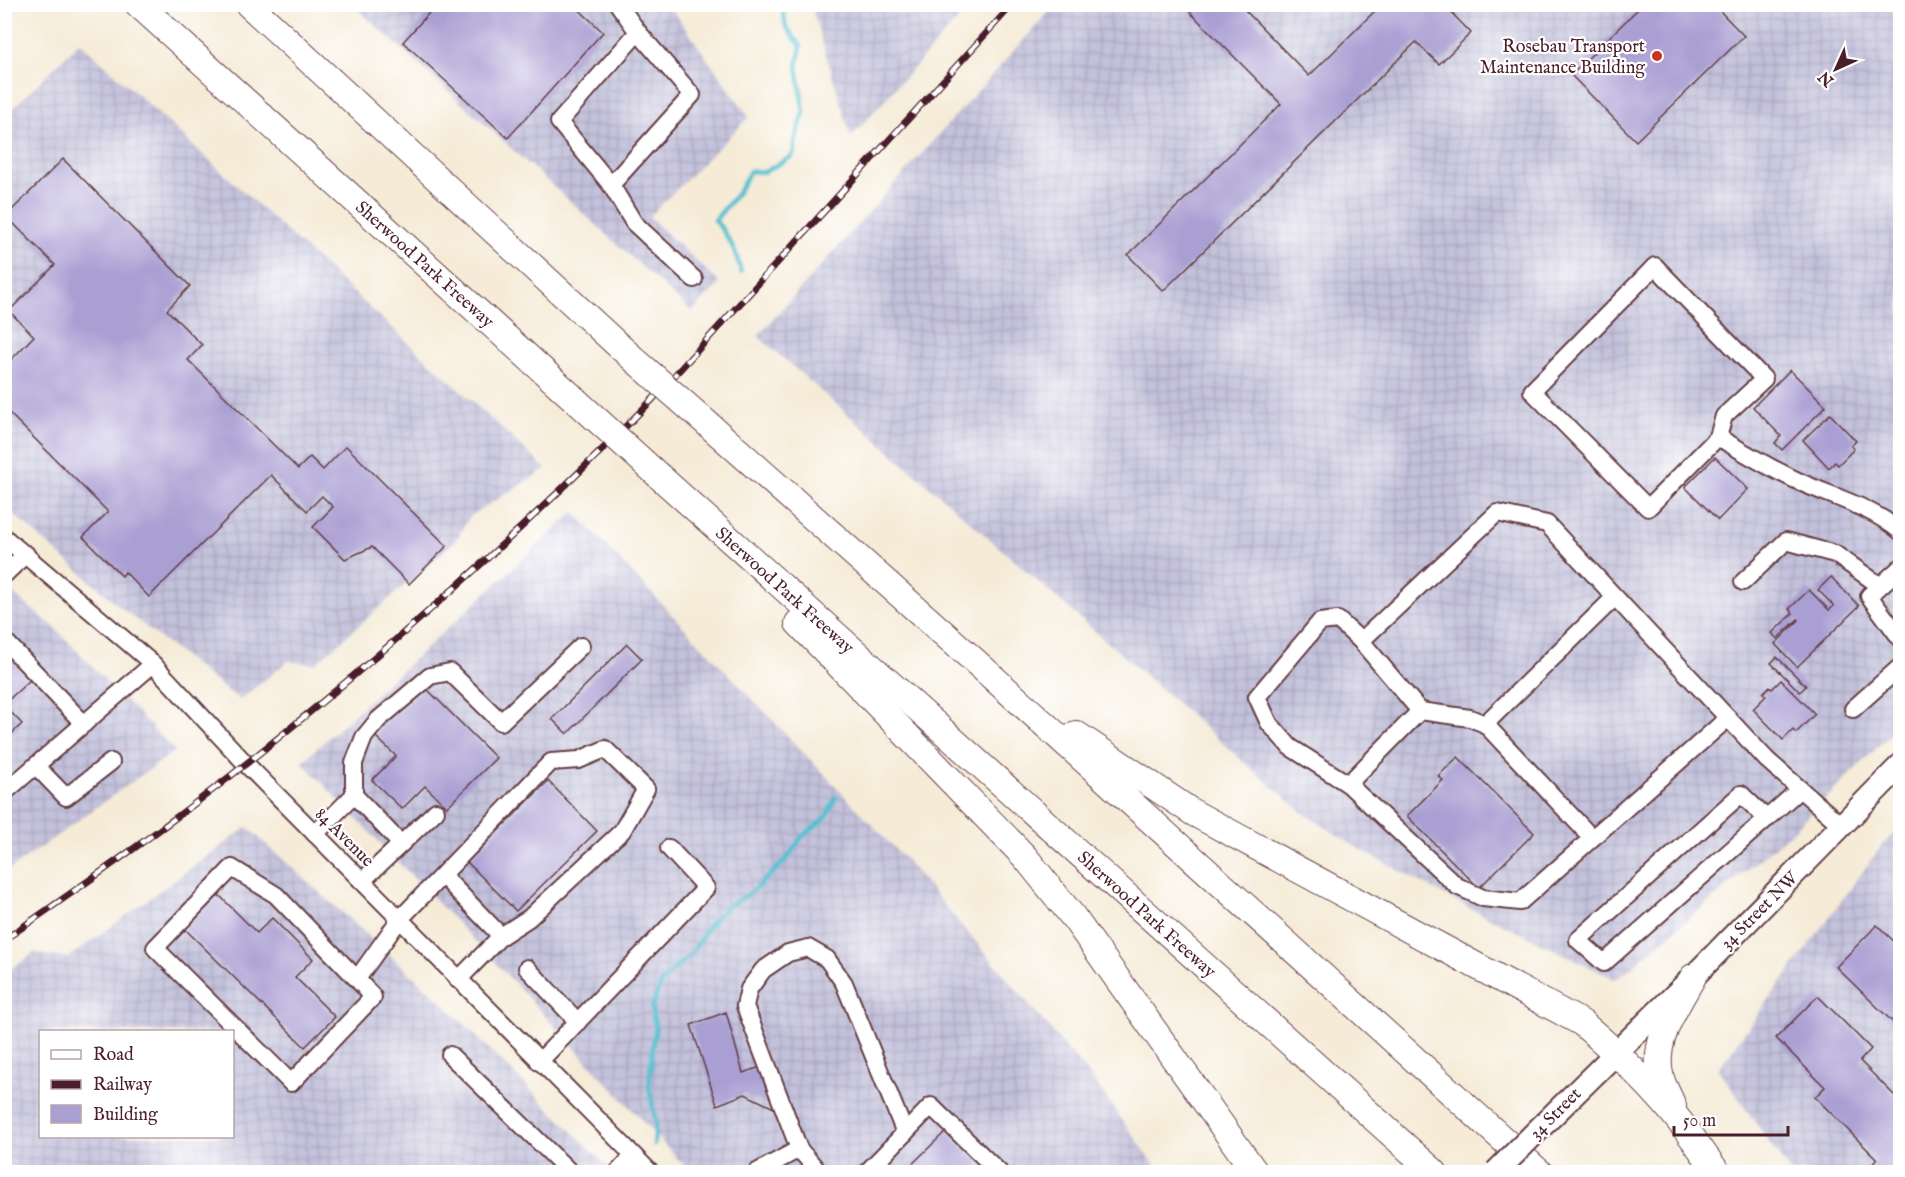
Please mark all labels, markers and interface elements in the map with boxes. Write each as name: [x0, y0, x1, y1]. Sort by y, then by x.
place label: Rosebau Transport Maintenance Building: [1480, 36, 1645, 80]
north arrow: [1806, 39, 1866, 99]
marker: Rosebau Transport Maintenance Building: [1650, 49, 1664, 63]
text: N: [1815, 66, 1839, 91]
street label: Sherwood Park Freeway: [350, 197, 498, 334]
street label: Sherwood Park Freeway: [710, 523, 858, 660]
street label: 84 Avenue: [309, 803, 379, 873]
street label: Sherwood Park Freeway: [1072, 847, 1220, 984]
street label: 34 Street NW: [1716, 867, 1804, 955]
legend: [39, 1030, 234, 1138]
text: Road: [93, 1044, 134, 1067]
text: Railway: [93, 1074, 152, 1097]
street label: 34 Street: [1525, 1083, 1587, 1145]
scale bar: [1674, 1099, 1788, 1137]
text: Building: [93, 1104, 158, 1127]
text: 50 m: [1683, 1110, 1716, 1133]

